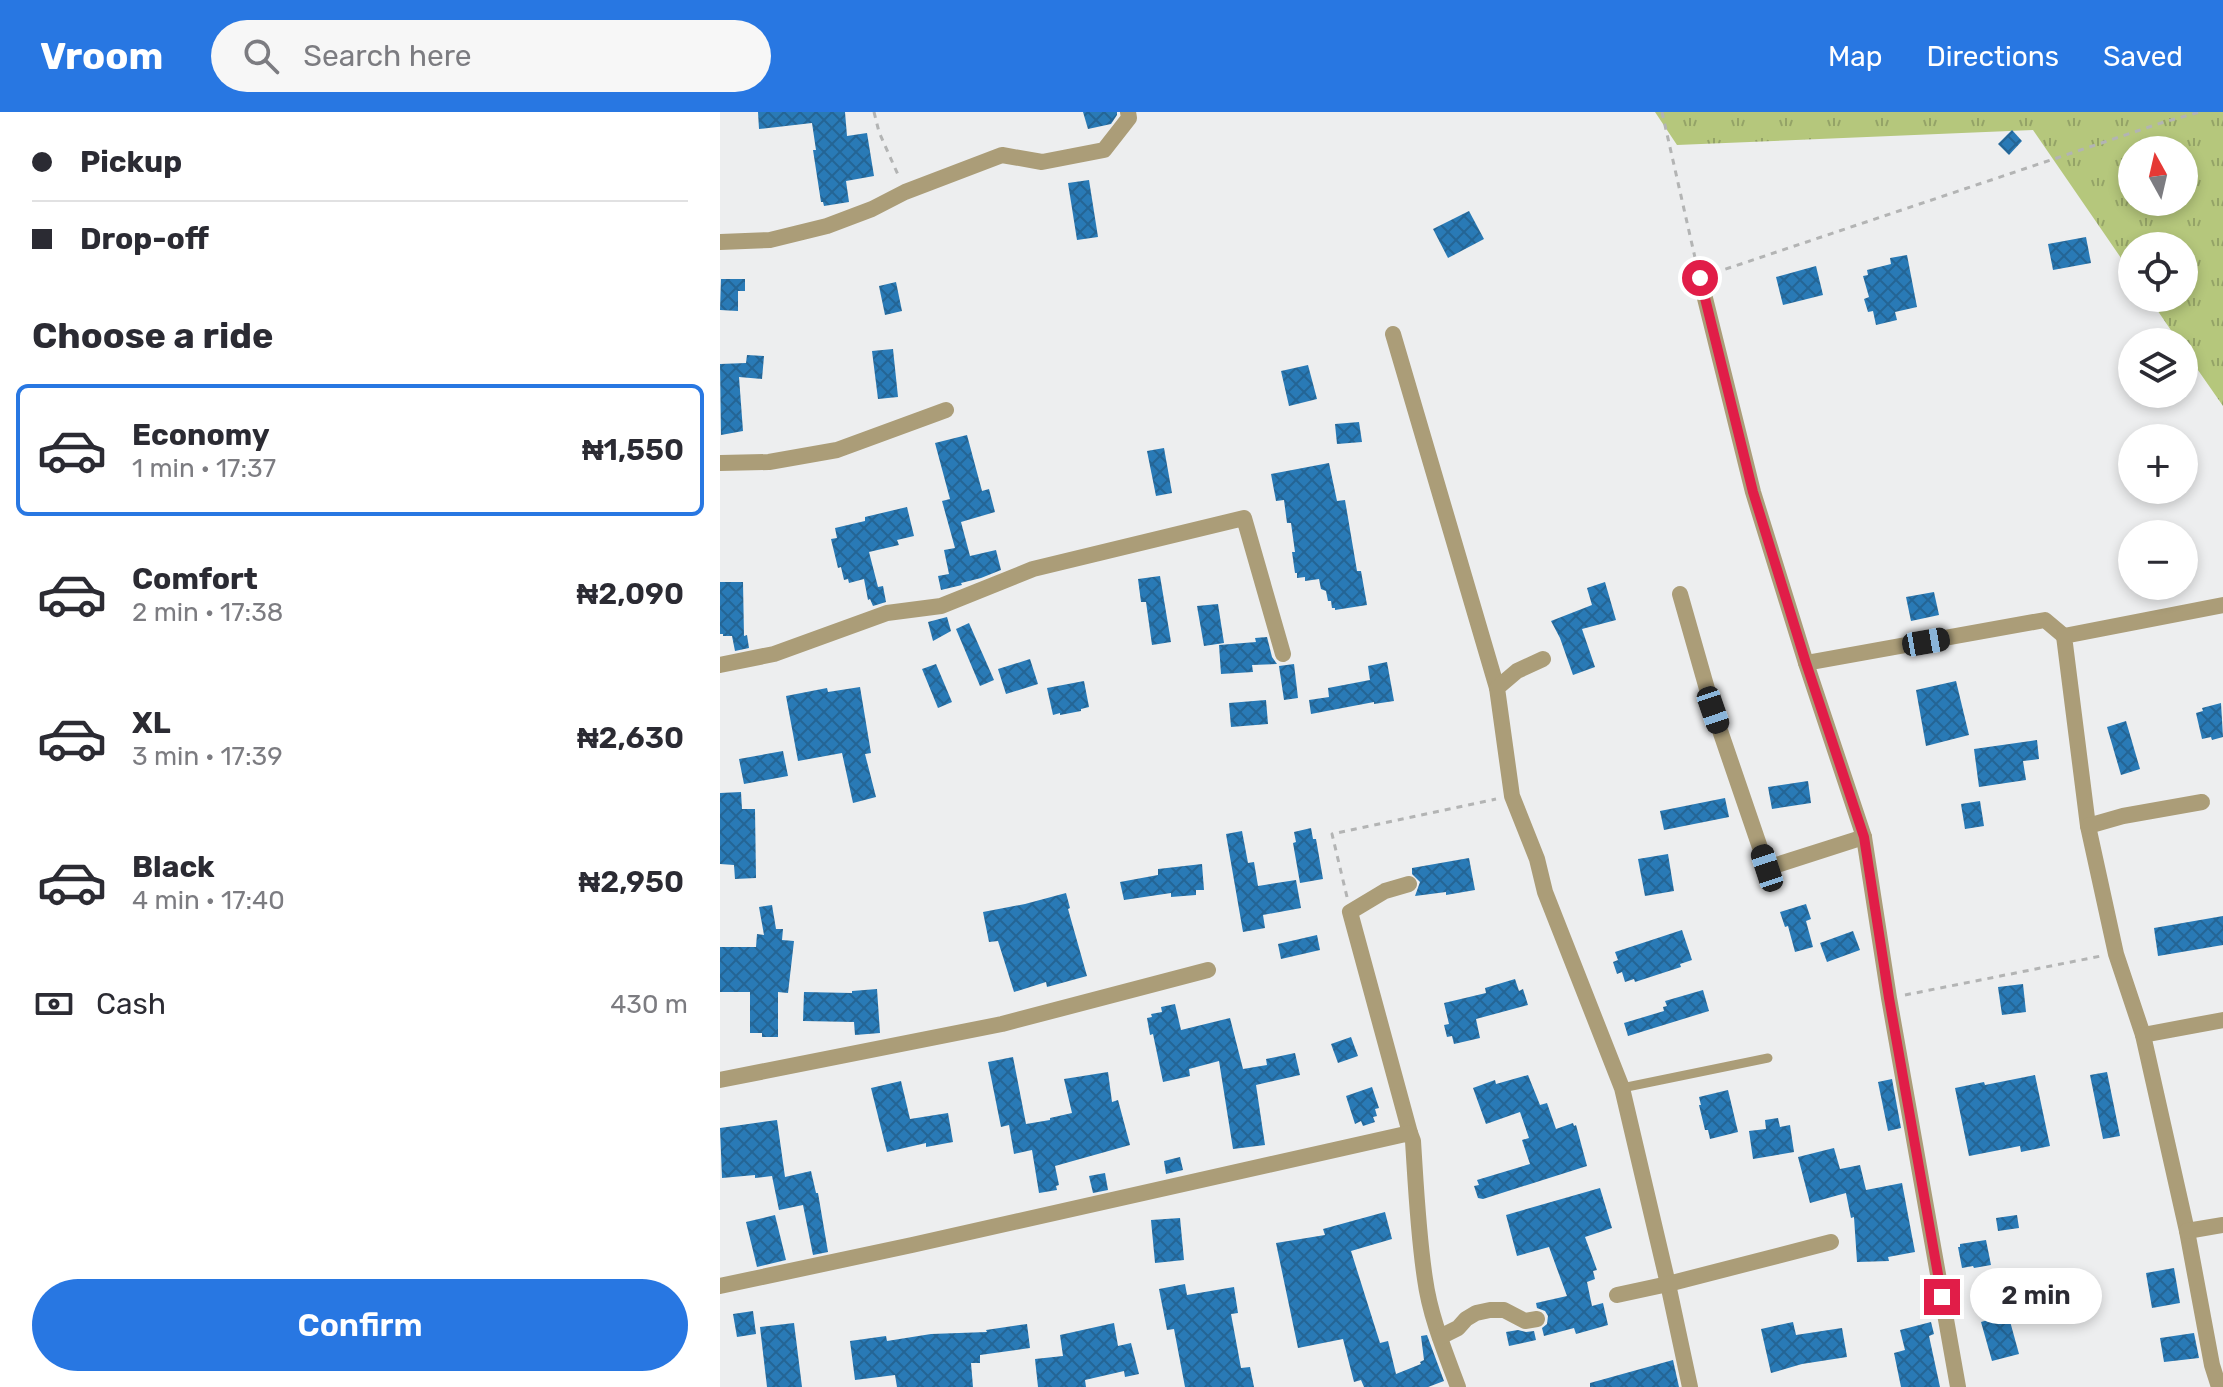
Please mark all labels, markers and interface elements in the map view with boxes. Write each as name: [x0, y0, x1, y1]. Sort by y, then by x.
search box: [211, 20, 771, 92]
text: Vroom: [40, 33, 163, 79]
icon: search: [239, 34, 283, 78]
text: Search here: [303, 38, 472, 74]
text: Map: [1828, 40, 1882, 73]
text: Directions: [1926, 40, 2059, 73]
text: Saved: [2103, 40, 2183, 73]
north arrow: [2118, 136, 2198, 216]
map controls: [2118, 136, 2198, 600]
text: Pickup: [80, 144, 182, 180]
text: Drop-off: [80, 221, 209, 257]
button: locate: [2118, 232, 2198, 312]
route start: [1682, 260, 1718, 296]
text: Choose a ride: [32, 314, 273, 357]
button: layers: [2118, 328, 2198, 408]
icon: car: [36, 414, 108, 486]
text: Economy: [132, 417, 270, 453]
button: +: [2118, 424, 2198, 504]
text: ₦1,550: [582, 432, 684, 468]
text: 1 min · 17:37: [132, 453, 276, 484]
button: −: [2118, 520, 2198, 600]
icon: car: [36, 558, 108, 630]
text: Comfort: [132, 561, 258, 597]
text: ₦2,090: [577, 576, 684, 612]
text: 2 min · 17:38: [132, 597, 283, 628]
car: [1900, 626, 1952, 658]
car: [1694, 683, 1732, 737]
icon: car: [36, 702, 108, 774]
text: XL: [132, 705, 171, 741]
text: ₦2,630: [577, 720, 684, 756]
text: 3 min · 17:39: [132, 741, 283, 772]
car: [1748, 841, 1786, 895]
icon: car: [36, 846, 108, 918]
text: Black: [132, 849, 215, 885]
text: ₦2,950: [579, 864, 684, 900]
text: 4 min · 17:40: [132, 885, 285, 916]
icon: cash: [32, 982, 76, 1026]
text: Cash: [96, 986, 166, 1022]
text: 430 m: [610, 989, 688, 1020]
callout: 2 min: [1970, 1269, 2102, 1325]
button: Confirm: [32, 1279, 688, 1371]
route end: [1924, 1279, 1960, 1315]
text: 2 min: [2001, 1280, 2071, 1311]

